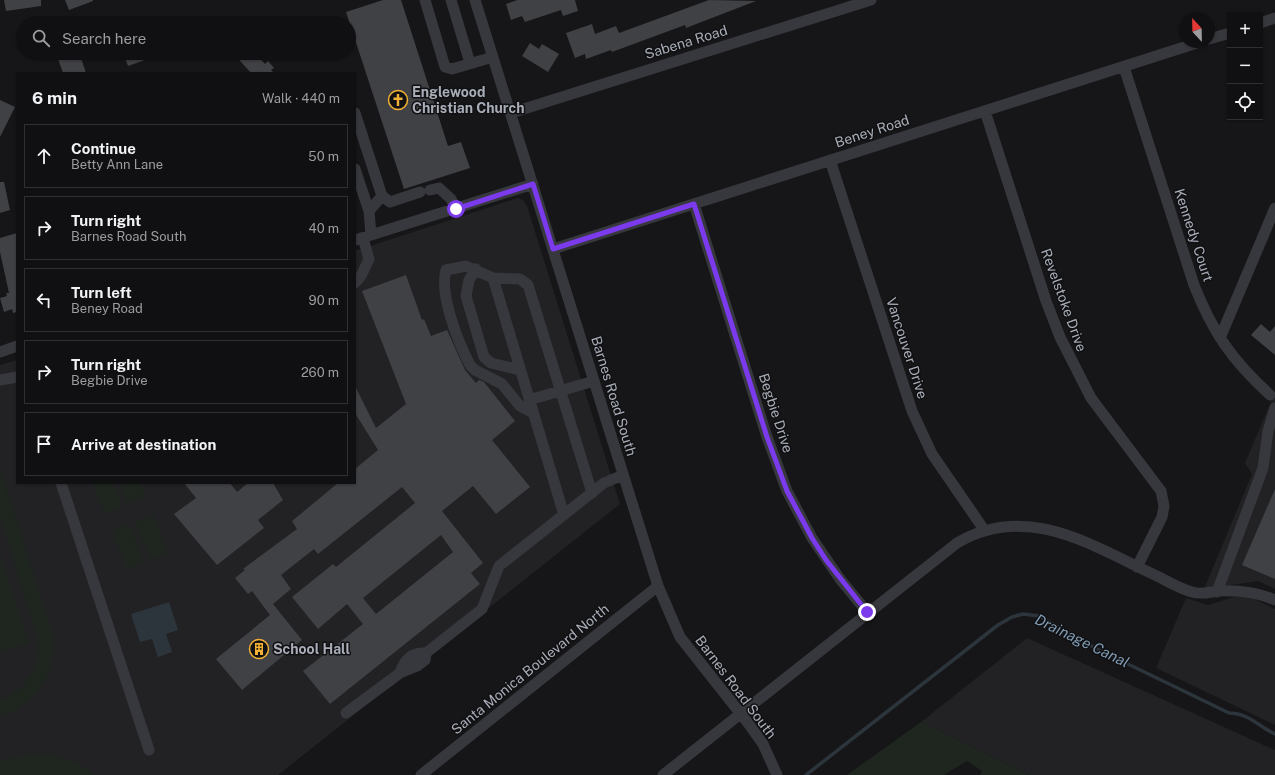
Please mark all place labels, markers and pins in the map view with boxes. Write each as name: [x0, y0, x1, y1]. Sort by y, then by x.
place label: Englewood Christian Church: [412, 84, 525, 116]
church icon: Englewood Christian Church: [387, 89, 409, 111]
building icon: School Hall: [248, 638, 270, 660]
place label: School Hall: [273, 641, 350, 657]

